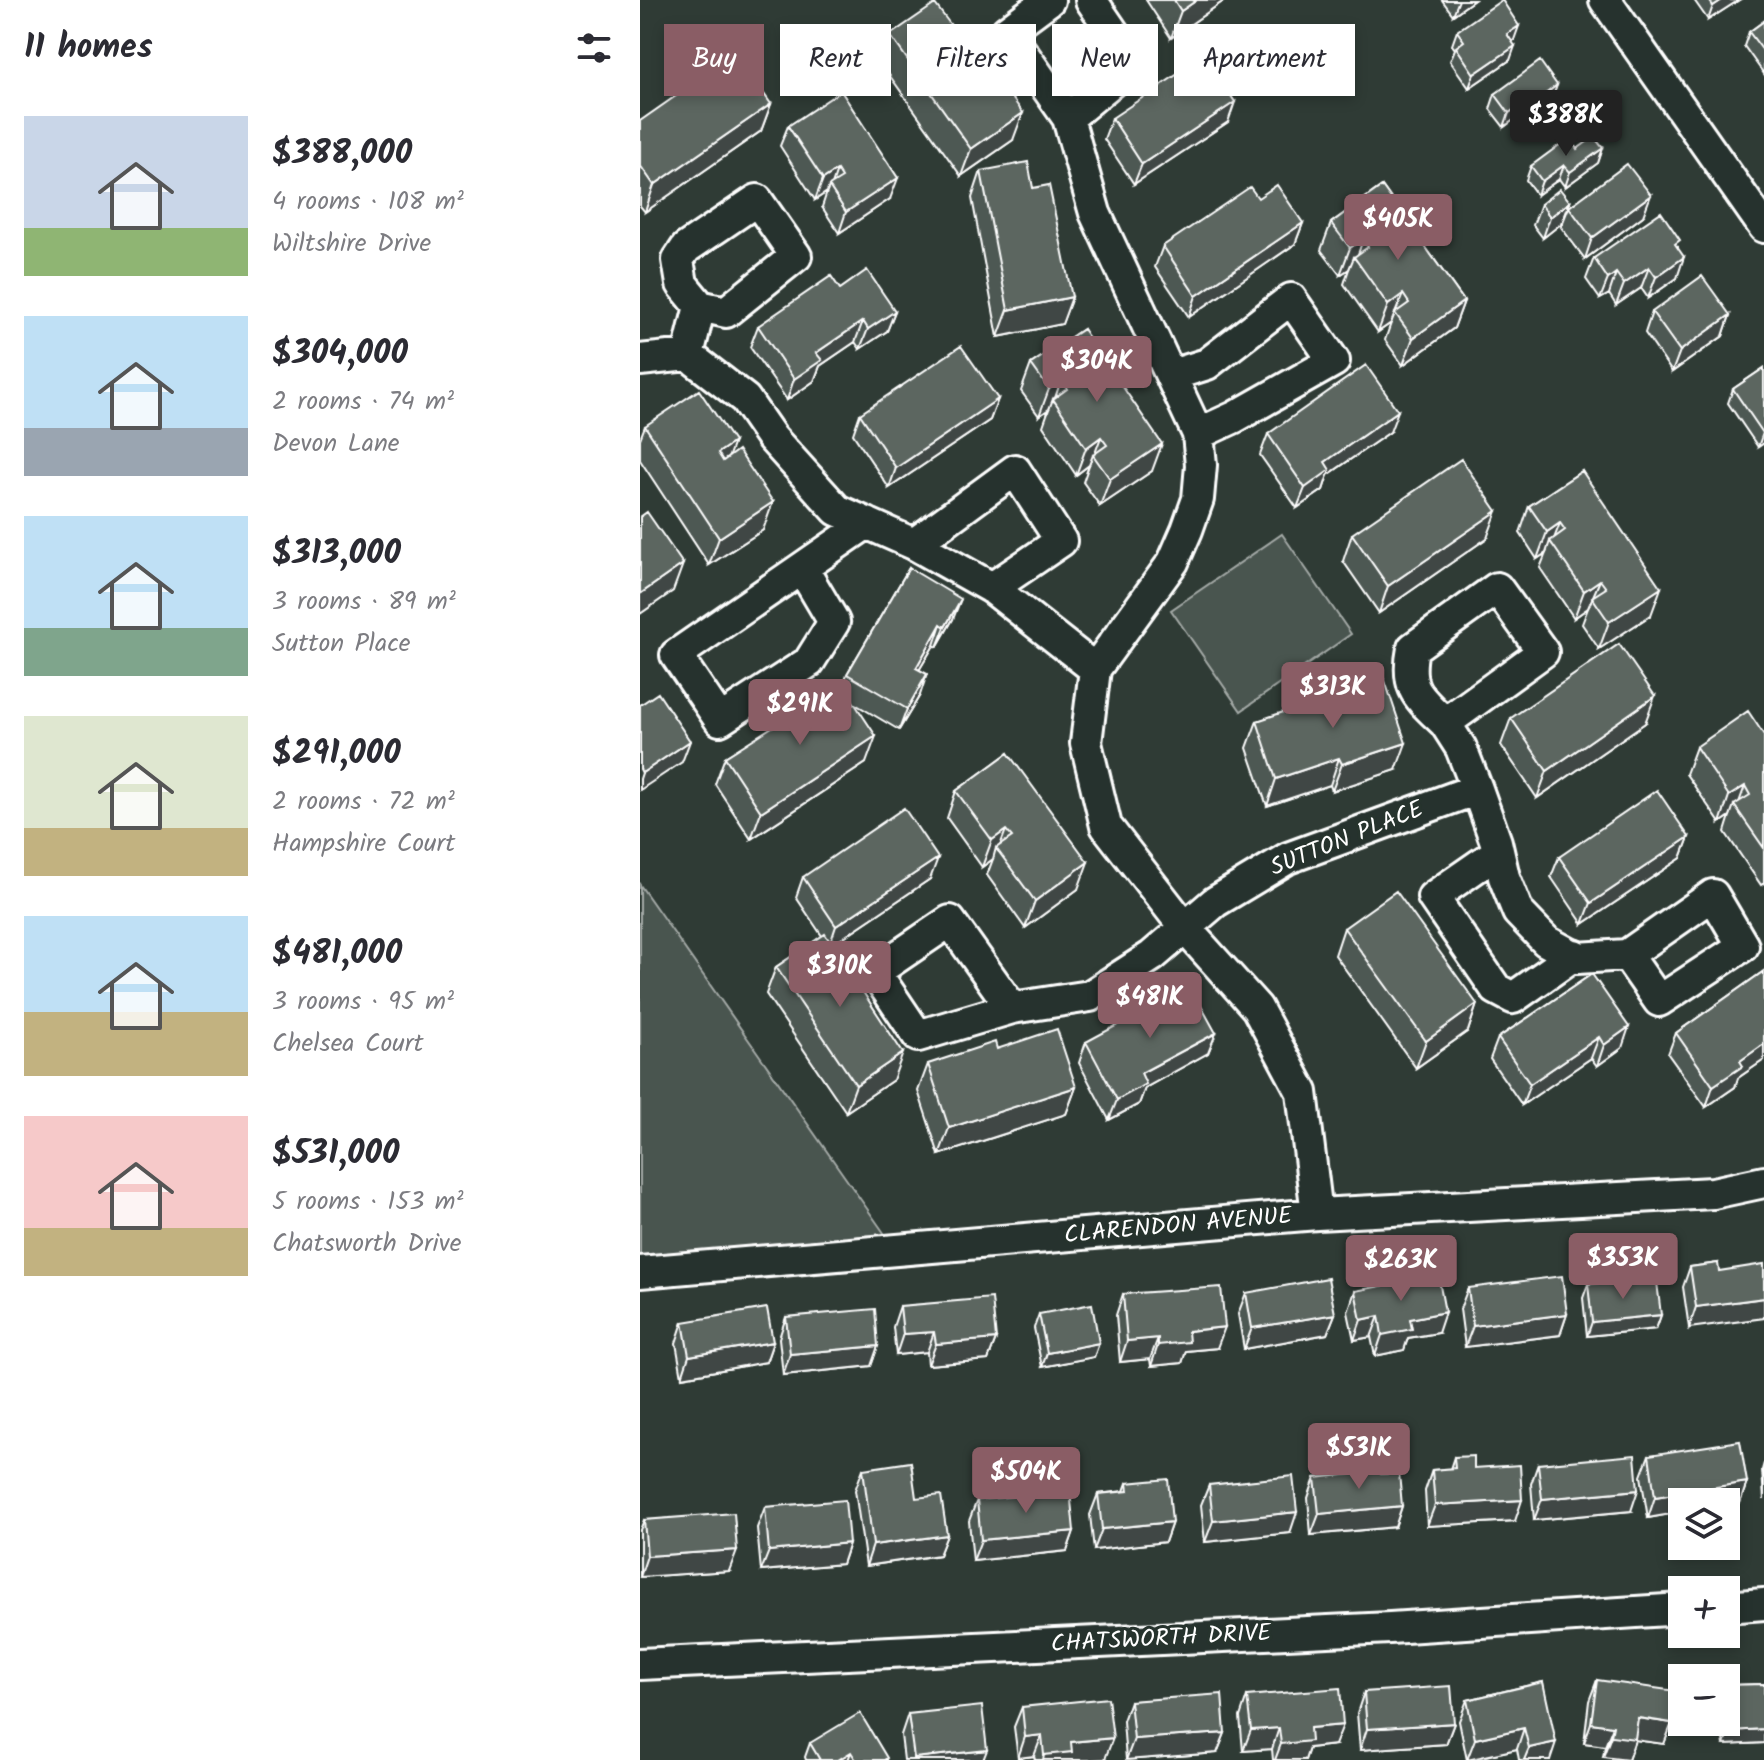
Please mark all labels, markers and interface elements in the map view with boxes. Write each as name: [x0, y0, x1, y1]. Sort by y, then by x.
text: 11 homes: [24, 21, 153, 75]
chip: Buy: [664, 24, 764, 96]
chip: Rent: [780, 24, 891, 96]
chip: Filters: [907, 24, 1036, 96]
chip: New: [1052, 24, 1158, 96]
chip: Apartment: [1174, 24, 1355, 96]
icon: filters: [572, 26, 616, 70]
pin: $388K: [1510, 90, 1622, 158]
text: $388K: [1528, 95, 1604, 137]
text: $388,000: [272, 127, 412, 181]
icon: home: [88, 148, 184, 244]
text: 4 rooms · 108 m²: [272, 181, 464, 223]
pin: $405K: [1342, 194, 1454, 262]
text: $405K: [1362, 199, 1434, 241]
text: Wiltshire Drive: [272, 223, 431, 265]
text: $304,000: [272, 327, 408, 381]
pin: $304K: [1041, 336, 1153, 404]
text: $304K: [1061, 341, 1133, 383]
icon: home: [88, 348, 184, 444]
text: 2 rooms · 74 m²: [272, 381, 454, 423]
text: Devon Lane: [272, 423, 399, 465]
text: $313,000: [272, 527, 401, 581]
icon: home: [88, 548, 184, 644]
text: 3 rooms · 89 m²: [272, 581, 456, 623]
text: Sutton Place: [272, 623, 410, 665]
pin: $313K: [1277, 662, 1389, 730]
text: $313K: [1299, 667, 1367, 709]
pin: $291K: [744, 679, 856, 747]
text: $291K: [766, 684, 834, 726]
text: $291,000: [272, 727, 401, 781]
icon: home: [88, 748, 184, 844]
text: 2 rooms · 72 m²: [272, 781, 455, 823]
street label: SUTTON PLACE: [1264, 790, 1431, 888]
text: Hampshire Court: [272, 823, 455, 865]
text: $481,000: [272, 927, 402, 981]
pin: $310K: [784, 941, 896, 1009]
text: $310K: [807, 946, 873, 988]
icon: home: [88, 948, 184, 1044]
pin: $481K: [1094, 972, 1206, 1040]
text: $481K: [1116, 977, 1184, 1019]
text: 3 rooms · 95 m²: [272, 981, 454, 1023]
text: Chelsea Court: [272, 1023, 424, 1065]
text: $531,000: [272, 1127, 399, 1181]
icon: home: [88, 1148, 184, 1244]
text: 5 rooms · 153 m²: [272, 1181, 463, 1223]
street label: CLARENDON AVENUE: [1062, 1197, 1294, 1255]
text: Chatsworth Drive: [272, 1223, 461, 1265]
pin: $353K: [1567, 1233, 1679, 1301]
pin: $263K: [1345, 1235, 1457, 1303]
text: $353K: [1587, 1238, 1659, 1280]
text: $263K: [1364, 1240, 1438, 1282]
pin: $531K: [1303, 1423, 1415, 1491]
text: $531K: [1326, 1428, 1392, 1470]
pin: $504K: [970, 1447, 1082, 1515]
text: $504K: [990, 1452, 1062, 1494]
map controls: [1668, 1488, 1740, 1736]
button: layers: [1668, 1488, 1740, 1560]
button: +: [1668, 1576, 1740, 1648]
street label: CHATSWORTH DRIVE: [1050, 1614, 1273, 1664]
button: −: [1668, 1664, 1740, 1736]

